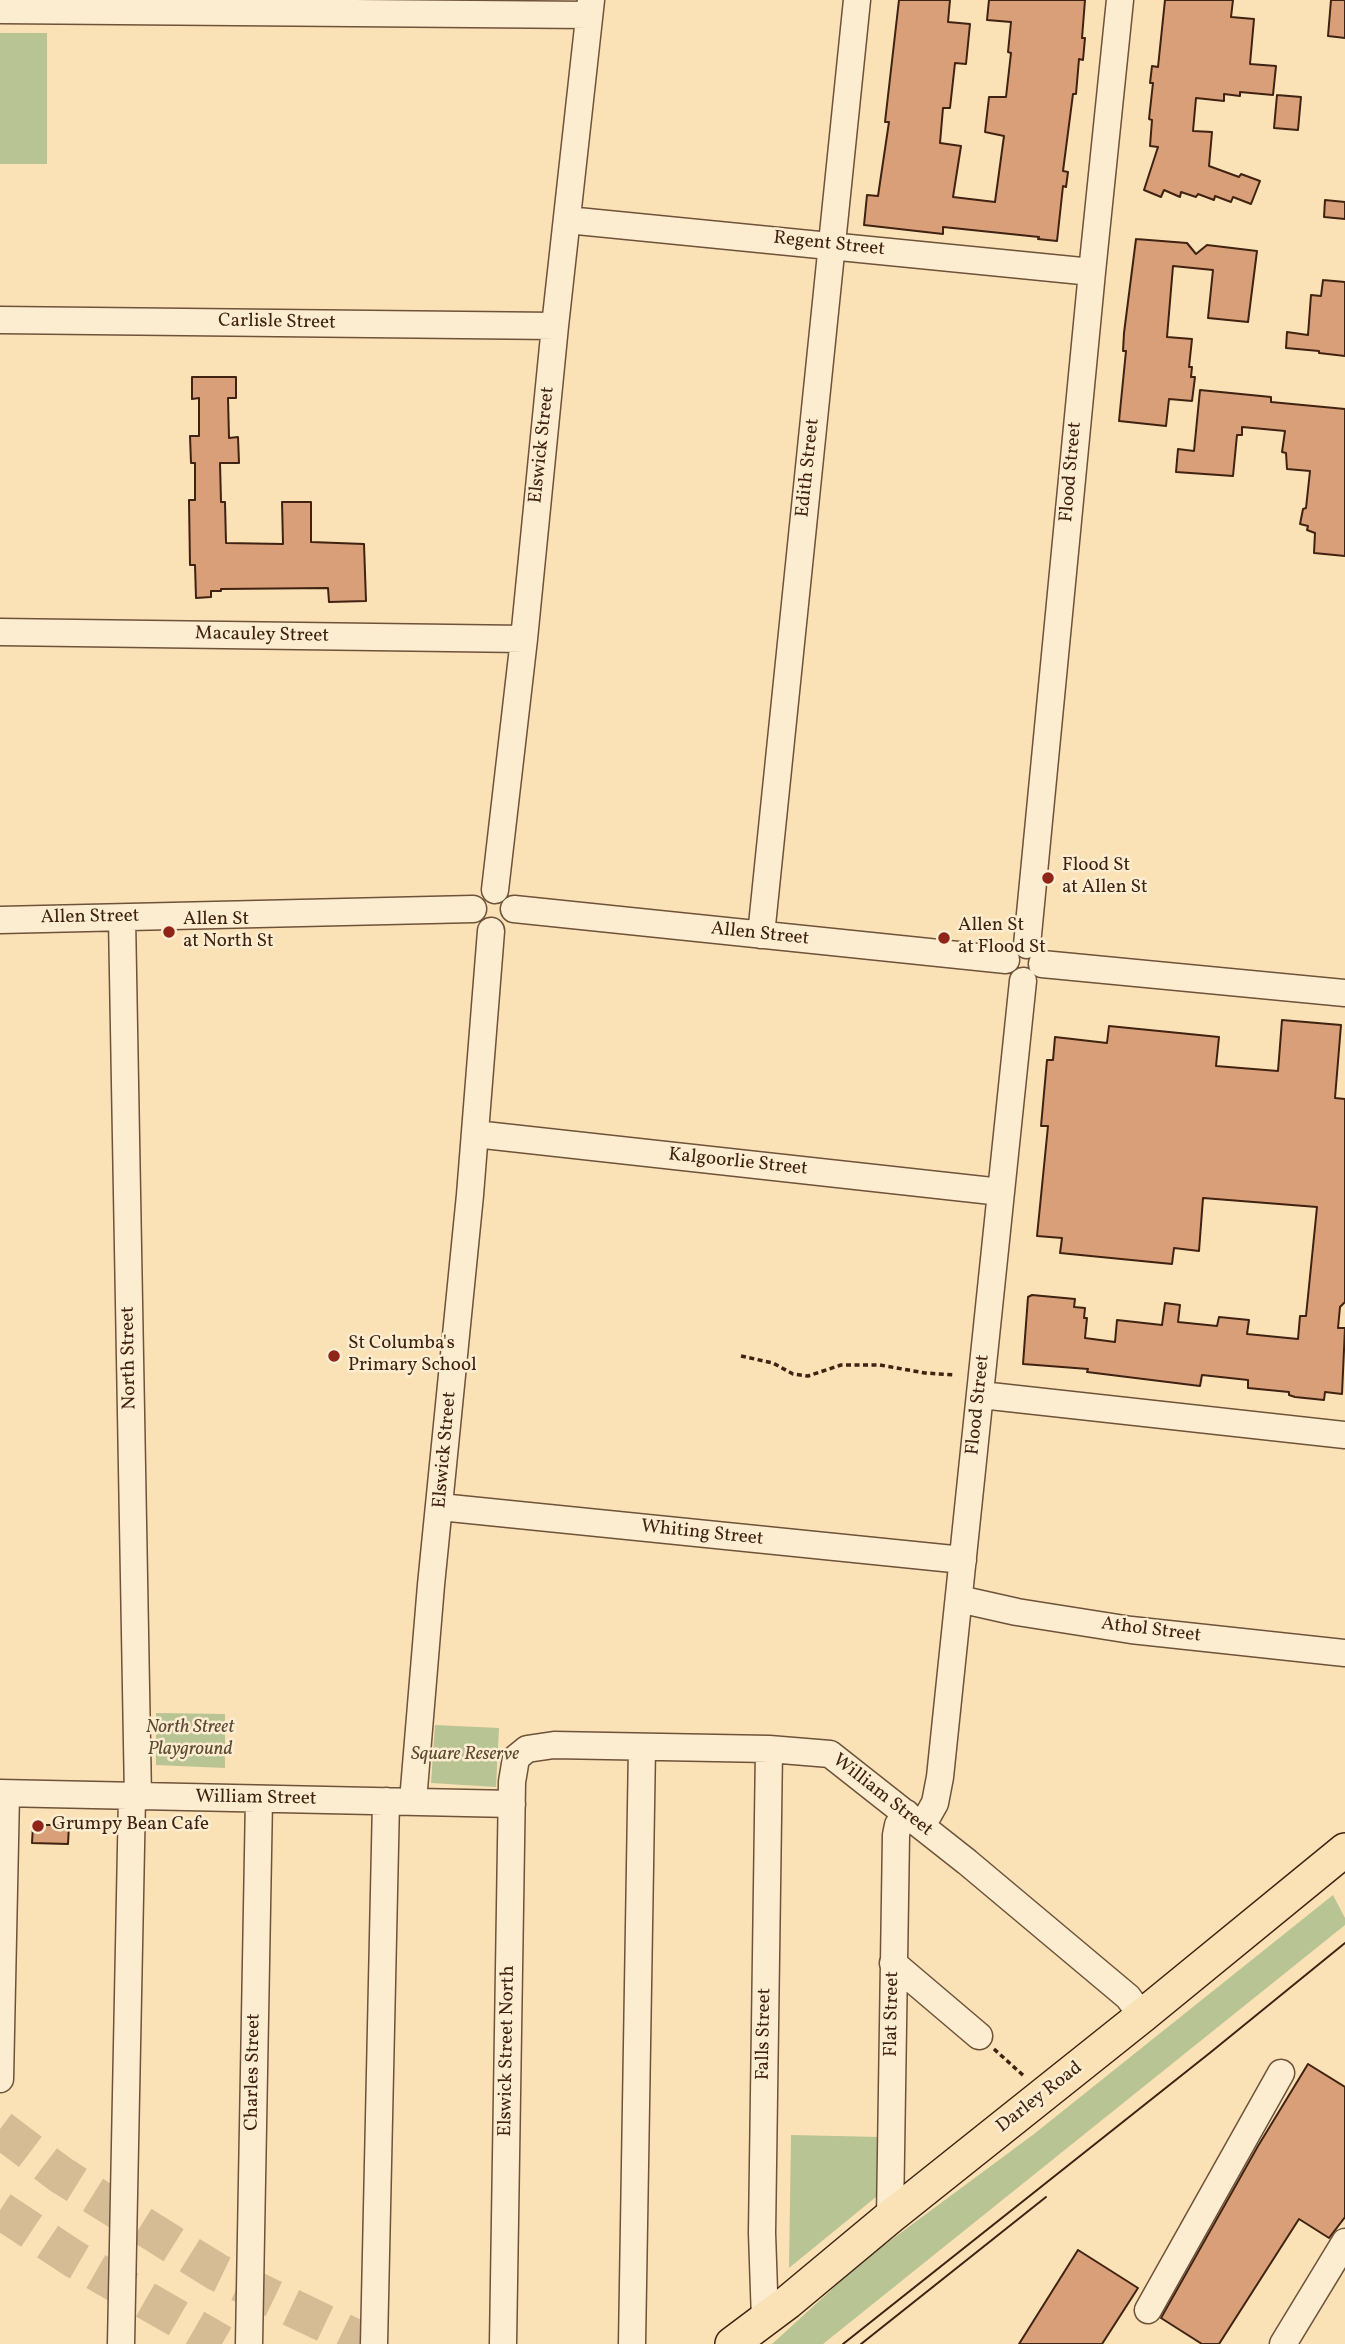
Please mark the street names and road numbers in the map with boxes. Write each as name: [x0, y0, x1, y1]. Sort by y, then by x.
street label: Regent Street: [772, 228, 886, 262]
street label: Carlisle Street: [218, 311, 336, 335]
street label: Elswick Street: [526, 386, 560, 504]
street label: Edith Street: [792, 417, 826, 519]
street label: Flood Street: [1056, 421, 1088, 523]
street label: Macauley Street: [195, 623, 329, 649]
street label: Allen Street: [40, 906, 140, 930]
street label: Allen Street: [710, 919, 810, 951]
street label: Kalgoorlie Street: [667, 1144, 809, 1182]
street label: North Street: [118, 1306, 142, 1410]
street label: Flood Street: [962, 1354, 996, 1456]
street label: Elswick Street: [430, 1391, 462, 1509]
street label: Whiting Street: [640, 1516, 764, 1552]
street label: Athol Street: [1100, 1614, 1202, 1648]
street label: William Street: [827, 1750, 937, 1842]
street label: William Street: [195, 1787, 317, 1811]
street label: Elswick Street North: [495, 1965, 521, 2137]
street label: Flat Street: [881, 1971, 905, 2057]
street label: Falls Street: [753, 1988, 777, 2080]
street label: Charles Street: [242, 2013, 266, 2131]
street label: Darley Road: [992, 2057, 1088, 2139]

